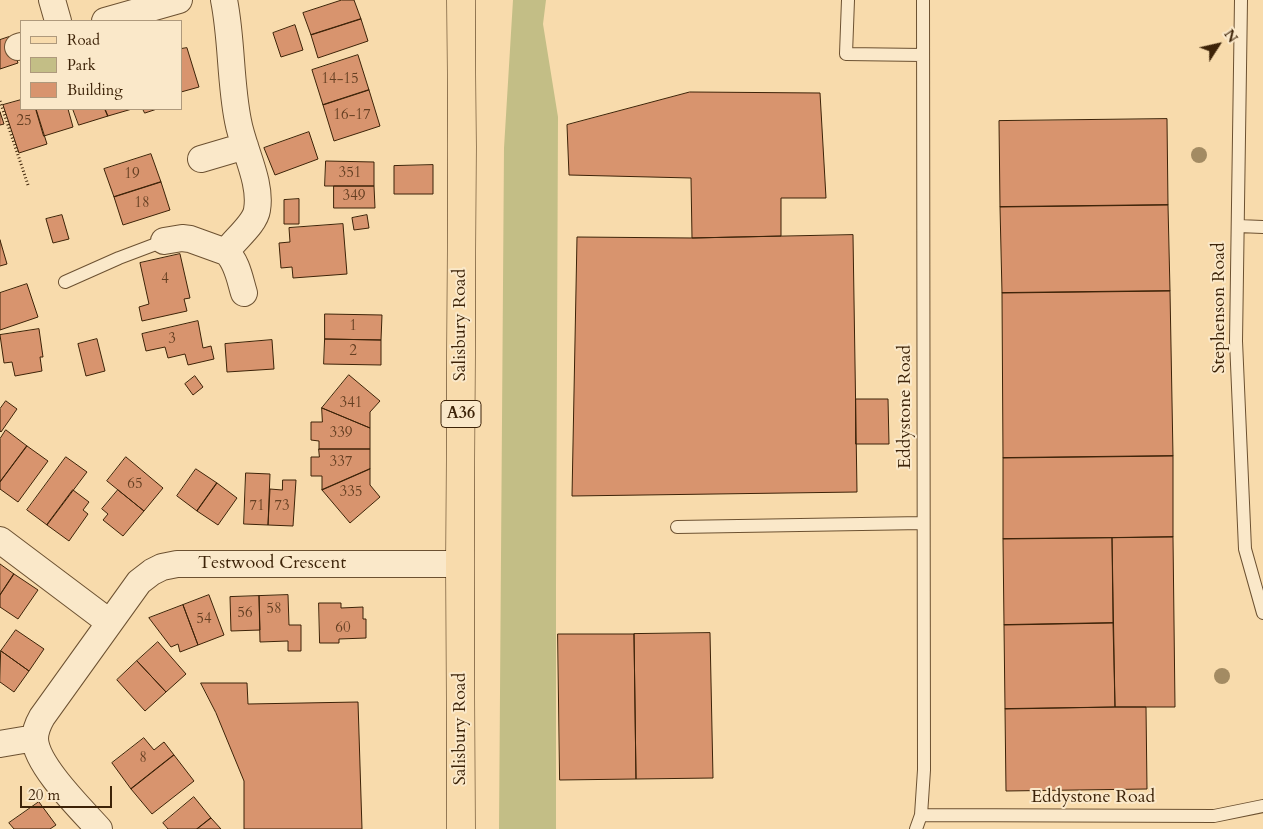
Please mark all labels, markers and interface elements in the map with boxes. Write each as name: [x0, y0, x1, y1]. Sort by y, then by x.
legend: [20, 20, 182, 110]
north arrow: [1193, 20, 1243, 70]
text: N: [1219, 26, 1242, 47]
text: Road: [67, 30, 100, 50]
text: Park: [67, 55, 96, 75]
house number: 14-15: [321, 71, 359, 89]
text: Building: [67, 80, 123, 100]
house number: 16-17: [333, 107, 371, 125]
house number: 25: [16, 113, 32, 131]
house number: 351: [338, 165, 362, 183]
house number: 19: [124, 166, 140, 184]
house number: 349: [342, 188, 366, 206]
house number: 18: [134, 195, 150, 213]
street label: Stephenson Road: [1209, 242, 1231, 374]
street label: Salisbury Road: [450, 269, 472, 381]
house number: 4: [161, 271, 169, 289]
house number: 1: [349, 318, 357, 336]
house number: 3: [168, 331, 176, 349]
house number: 2: [349, 343, 357, 361]
street label: Eddystone Road: [895, 345, 917, 469]
house number: 341: [339, 395, 363, 413]
road number: A36: [441, 400, 481, 428]
house number: 339: [329, 425, 353, 443]
house number: 337: [329, 454, 353, 472]
house number: 65: [127, 476, 143, 494]
house number: 335: [339, 484, 363, 502]
house number: 71: [249, 498, 265, 516]
house number: 73: [274, 498, 290, 516]
street label: Testwood Crescent: [198, 553, 346, 575]
house number: 58: [266, 601, 282, 619]
house number: 56: [237, 605, 253, 623]
house number: 54: [196, 611, 212, 629]
house number: 60: [335, 620, 351, 638]
street label: Salisbury Road: [450, 673, 472, 785]
house number: 8: [139, 750, 147, 768]
scale bar: [22, 776, 115, 808]
text: 20 m: [28, 785, 60, 805]
street label: Eddystone Road: [1031, 787, 1155, 809]

